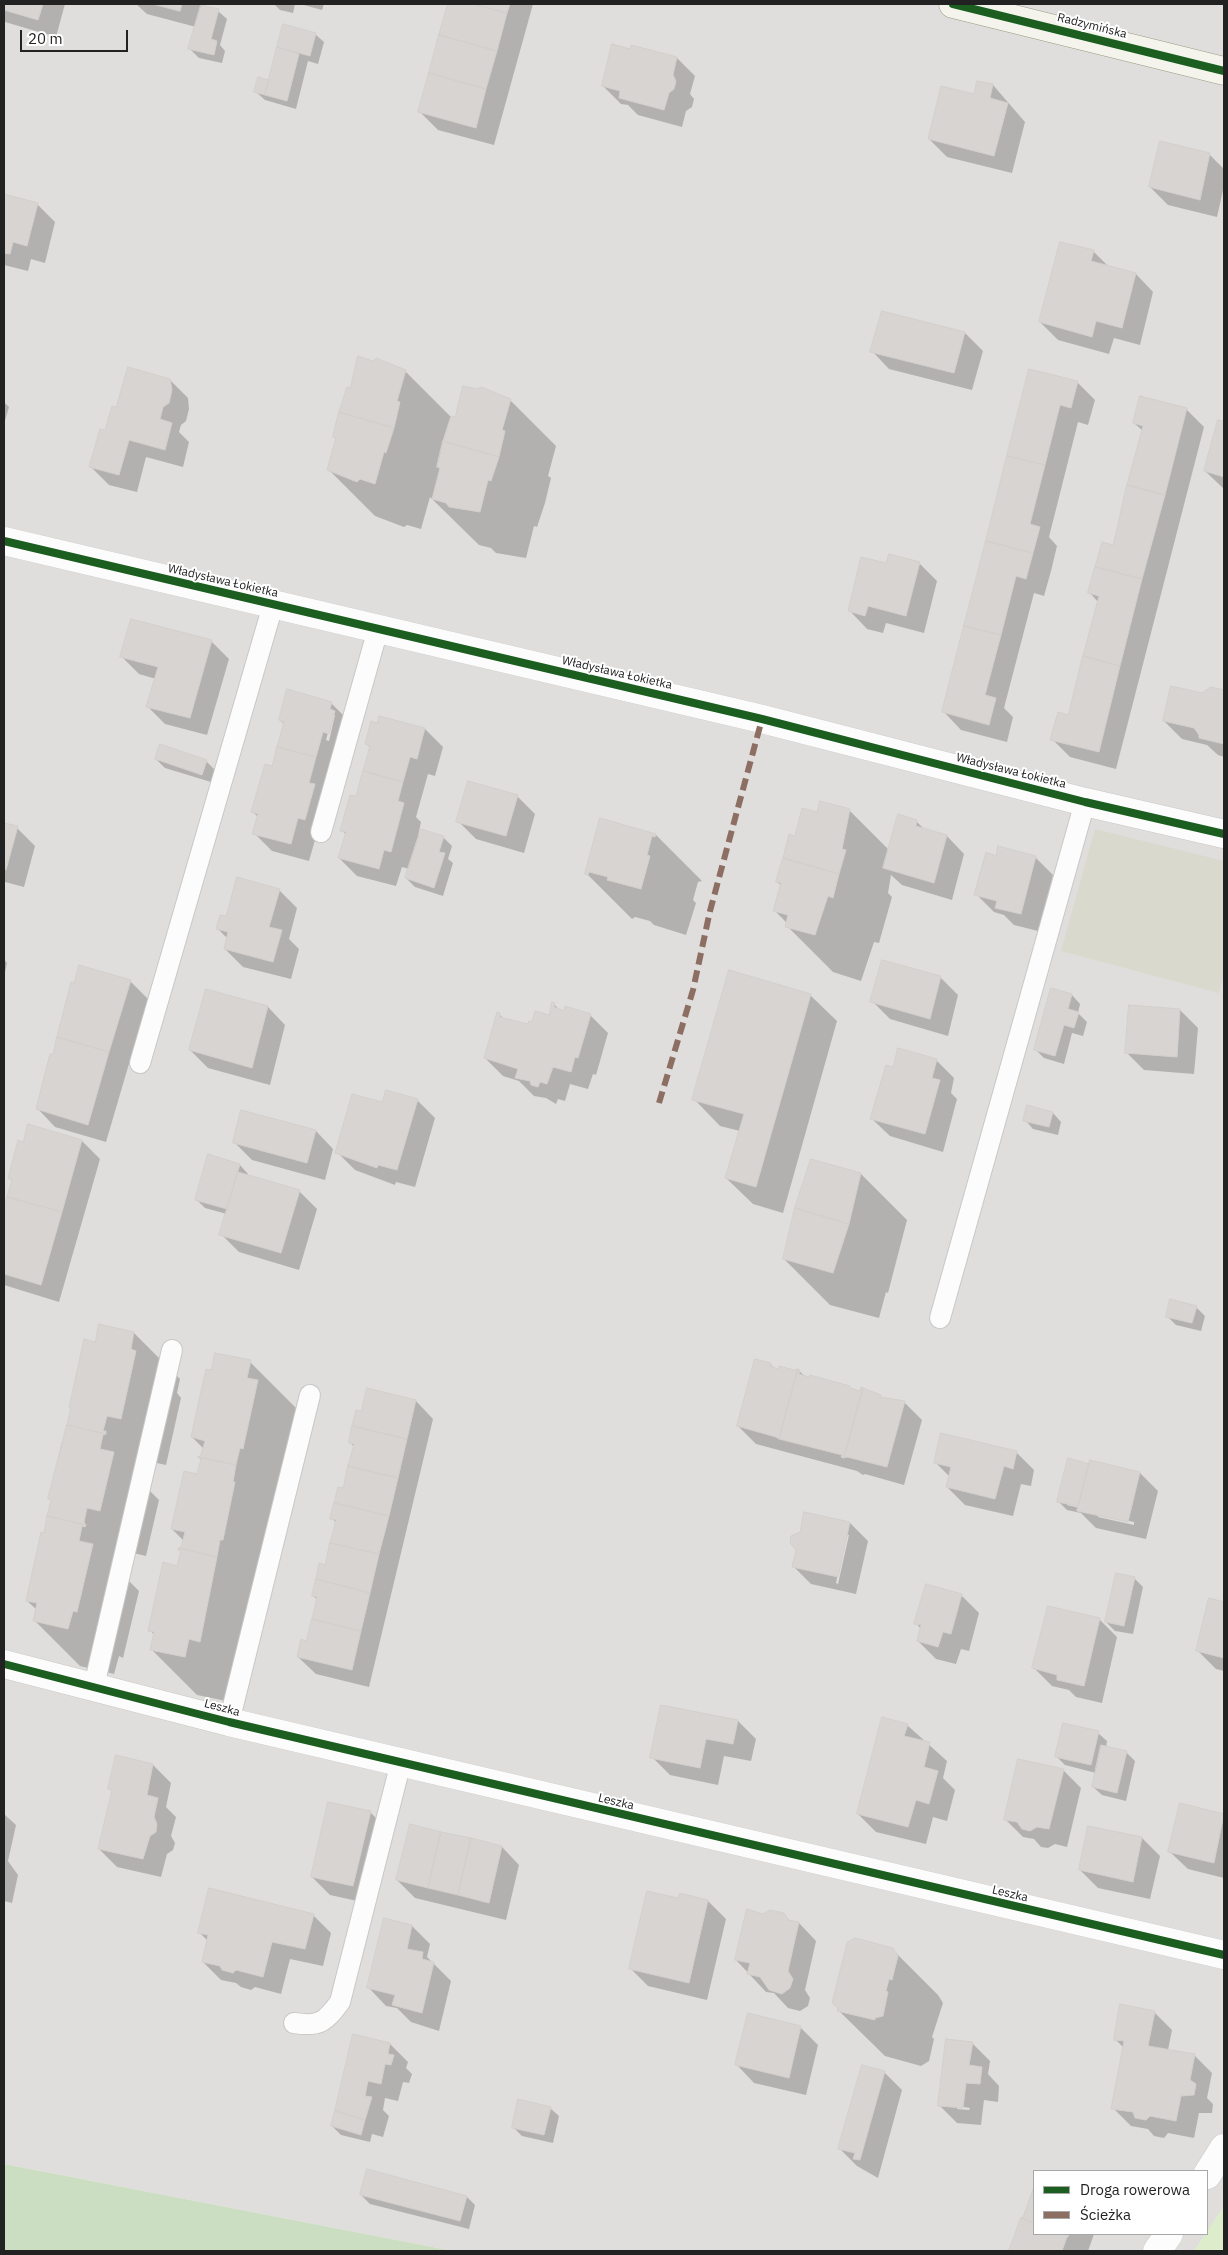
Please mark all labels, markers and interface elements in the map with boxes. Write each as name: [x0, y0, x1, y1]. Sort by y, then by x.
street label: Radzymińska: [1056, 10, 1128, 42]
scale bar: [22, 20, 130, 52]
text: 20 m: [28, 29, 63, 48]
street label: Władysława Łokietka: [166, 561, 280, 601]
street label: Władysława Łokietka: [560, 653, 674, 693]
street label: Władysława Łokietka: [955, 750, 1067, 792]
street label: Leszka: [203, 1696, 241, 1720]
street label: Leszka: [597, 1791, 635, 1813]
street label: Leszka: [991, 1883, 1029, 1905]
legend: [1033, 2170, 1208, 2235]
text: Droga rowerowa: [1080, 2180, 1190, 2199]
text: Ścieżka: [1080, 2205, 1131, 2224]

